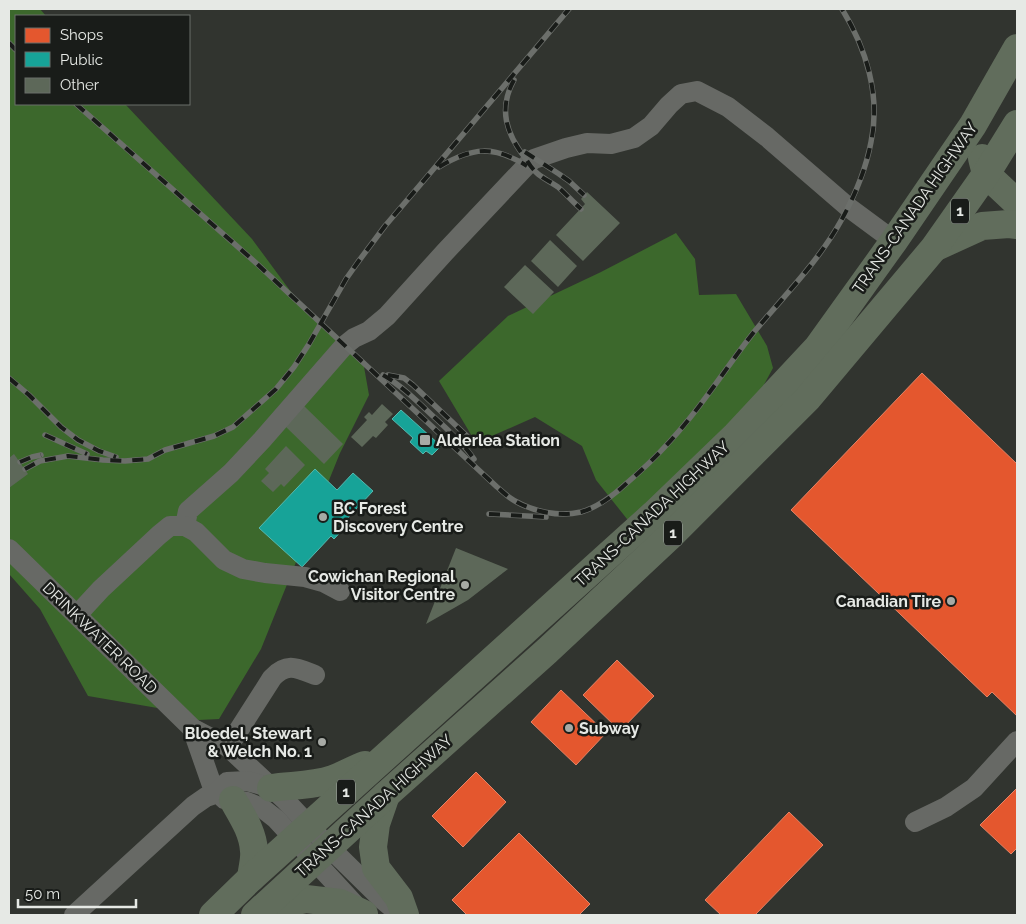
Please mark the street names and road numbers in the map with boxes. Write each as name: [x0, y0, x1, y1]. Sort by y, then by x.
street label: TRANS-CANADA HIGHWAY: [848, 118, 982, 297]
road number: 1: [951, 198, 969, 224]
street label: TRANS-CANADA HIGHWAY: [571, 437, 734, 591]
road number: 1: [664, 520, 682, 546]
street label: DRINKWATER ROAD: [39, 578, 161, 698]
street label: TRANS-CANADA HIGHWAY: [292, 730, 457, 882]
road number: 1: [337, 780, 355, 804]

